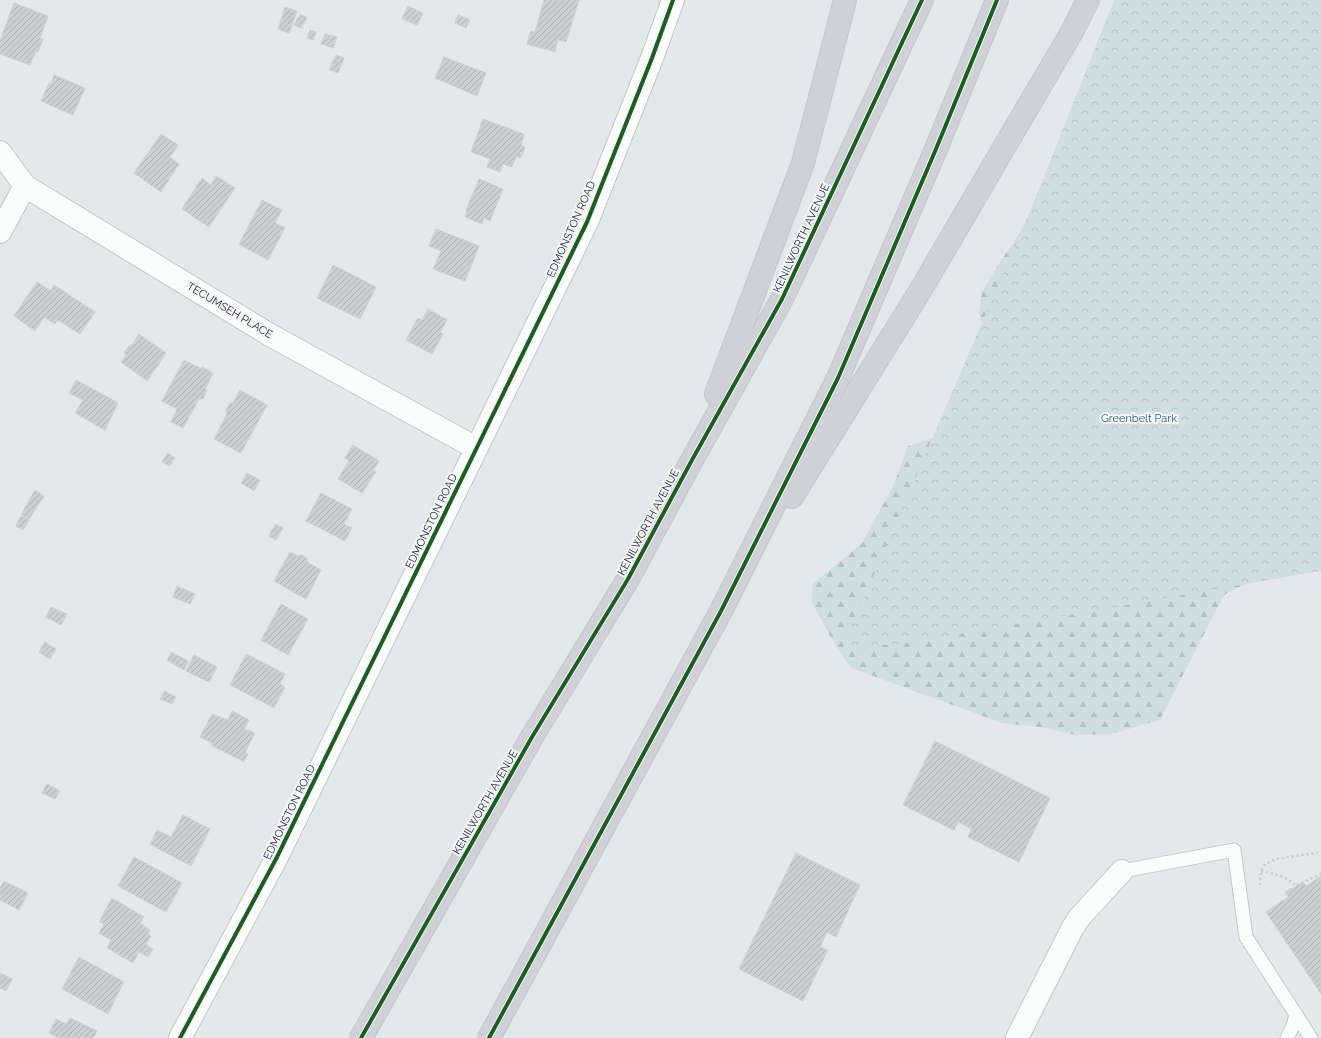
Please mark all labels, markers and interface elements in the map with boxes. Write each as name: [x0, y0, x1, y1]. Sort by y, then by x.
street label: EDMONSTON ROAD: [544, 179, 599, 279]
street label: KENILWORTH AVENUE: [770, 181, 833, 295]
street label: TECUMSEH PLACE: [185, 280, 275, 341]
park label: Greenbelt Park: [1101, 412, 1177, 425]
street label: KENILWORTH AVENUE: [615, 467, 682, 578]
street label: EDMONSTON ROAD: [403, 471, 460, 571]
street label: KENILWORTH AVENUE: [450, 747, 521, 857]
street label: EDMONSTON ROAD: [261, 762, 318, 862]

